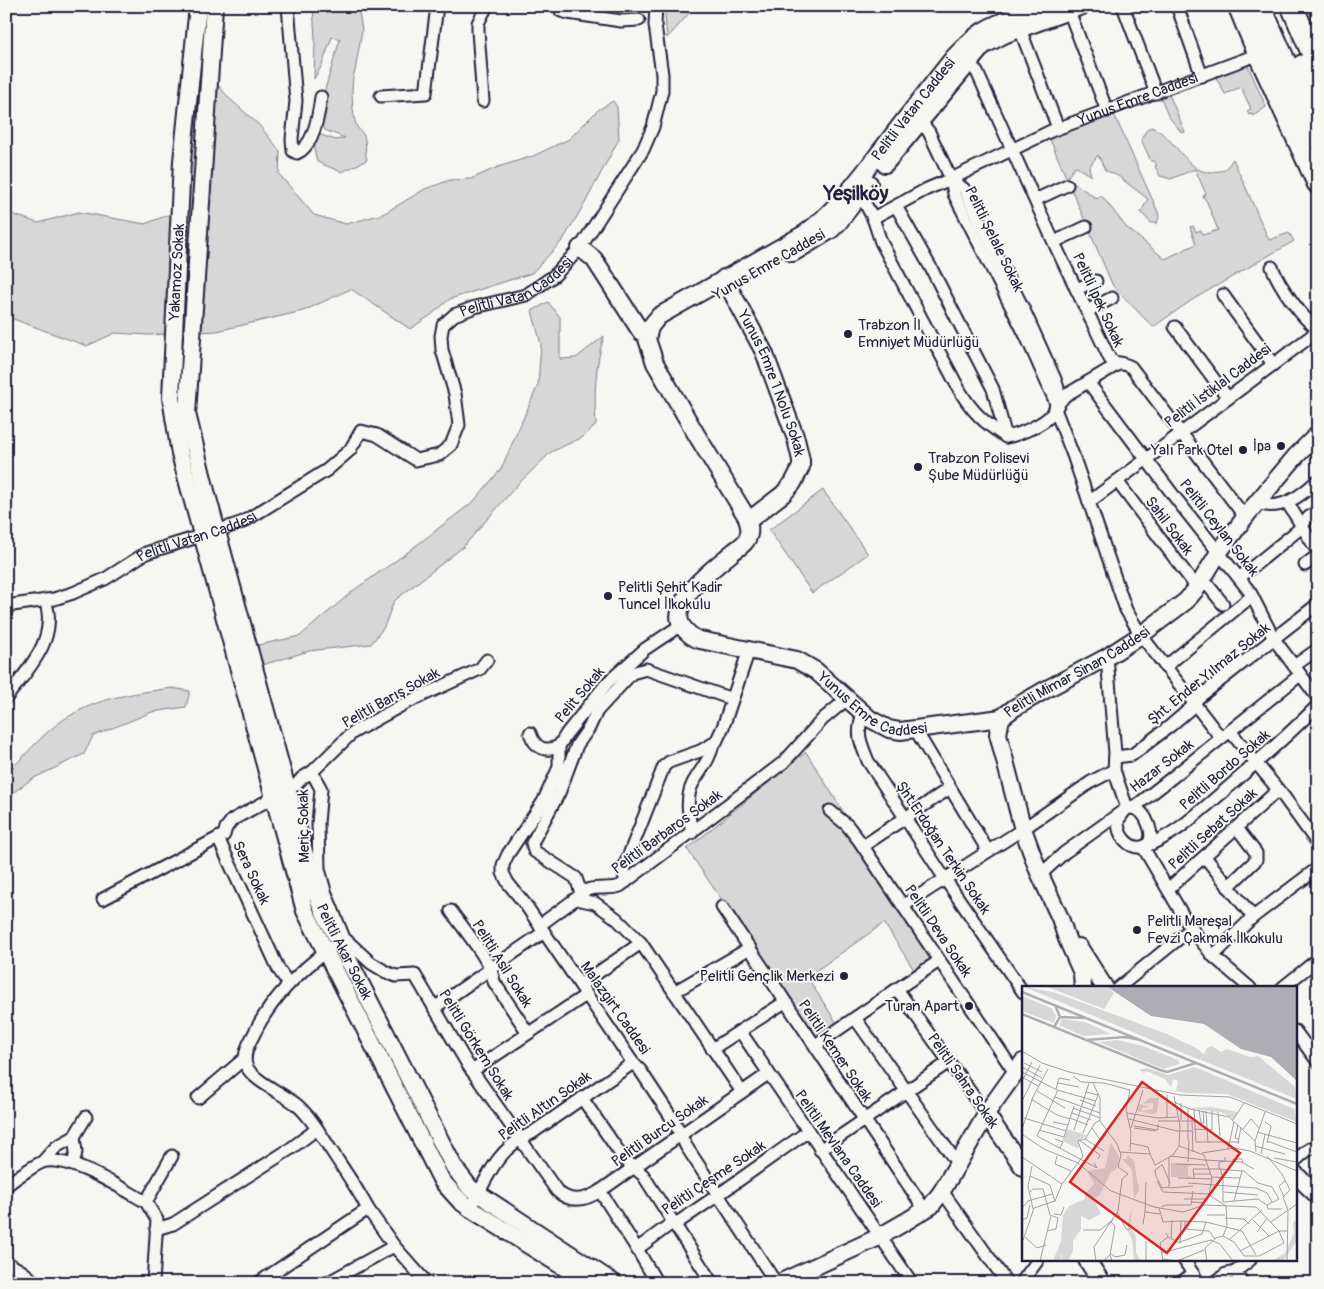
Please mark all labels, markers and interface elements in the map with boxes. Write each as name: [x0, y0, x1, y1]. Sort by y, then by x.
street label: Pelitli Vatan Caddesi: [867, 54, 959, 164]
street label: Yunus Emre Caddesi: [1074, 68, 1201, 130]
district label: Yeşilköy: [823, 181, 889, 206]
street label: Pelitli Şelale Sokak: [960, 183, 1028, 295]
street label: Yakamoz Sokak: [165, 222, 189, 322]
street label: Yunus Emre Caddesi: [709, 225, 829, 305]
street label: Pelitli İpek Sokak: [1068, 250, 1128, 351]
street label: Pelitli Vatan Caddesi: [457, 252, 577, 322]
street label: Yunus Emre 1 Nolu Sokak: [733, 306, 809, 459]
place label: Trabzon İl Emniyet Müdürlüğü: [858, 316, 979, 352]
marker: Trabzon İl Emniyet Müdürlüğü: [842, 328, 854, 340]
street label: Pelitli İstiklal Caddesi: [1161, 340, 1275, 432]
place label: İpa: [1253, 437, 1271, 456]
marker: İpa: [1275, 440, 1287, 452]
place label: Yalı Park Otel: [1150, 441, 1233, 460]
marker: Yalı Park Otel: [1237, 444, 1249, 456]
place label: Trabzon Polisevi Şube Müdürlüğü: [928, 449, 1029, 485]
marker: Trabzon Polisevi Şube Müdürlüğü: [912, 461, 924, 473]
street label: Pelitli Ceylan Sokak: [1175, 475, 1263, 581]
street label: Sahil Sokak: [1141, 493, 1198, 560]
street label: Pelitli Vatan Caddesi: [133, 506, 260, 566]
place label: Pelitli Şehit Kadir Tuncel İlkokulu: [618, 578, 723, 614]
marker: Pelitli Şehit Kadir Tuncel İlkokulu: [602, 590, 614, 602]
street label: Şht. Ender Yılmaz Sokak: [1144, 618, 1275, 729]
street label: Pelitli Mimar Sinan Caddesi: [1000, 622, 1154, 722]
street label: Pelit Sokak: [551, 662, 609, 727]
street label: Pelitli Barış Sokak: [339, 663, 444, 733]
street label: Yunus Emre Caddesi: [813, 667, 929, 741]
street label: Pelitli Bordo Sokak: [1176, 725, 1275, 814]
street label: Hazar Sokak: [1126, 735, 1198, 797]
street label: Şht.Erdoğan Terkin Sokak: [891, 778, 995, 919]
street label: Pelitli Sebat Sokak: [1165, 784, 1262, 874]
street label: Pelitli Barbaros Sokak: [608, 785, 727, 878]
street label: Meriç Sokak: [294, 788, 314, 863]
street label: Sera Sokak: [228, 838, 274, 909]
street label: Pelitli Deva Sokak: [900, 881, 976, 981]
street label: Pelitli Akar Sokak: [312, 901, 377, 1003]
place label: Pelitli Mareşal Fevzi Çakmak İlkokulu: [1147, 912, 1283, 948]
street label: Pelitli Asil Sokak: [468, 917, 537, 1012]
marker: Pelitli Mareşal Fevzi Çakmak İlkokulu: [1131, 924, 1143, 936]
street label: Malazgirt Caddesi: [576, 958, 654, 1058]
place label: Pelitli Gençlik Merkezi: [700, 967, 834, 986]
marker: Pelitli Gençlik Merkezi: [838, 970, 850, 982]
street label: Pelitli Görkem Sokak: [434, 986, 518, 1105]
inset map: [1022, 986, 1296, 1262]
street label: Pelitli Kemer Sokak: [794, 996, 877, 1106]
place label: Turan Apart: [885, 997, 960, 1016]
marker: Turan Apart: [963, 1000, 975, 1012]
street label: Pelitli Sahra Sokak: [923, 1030, 1003, 1133]
street label: Pelitli Altın Sokak: [495, 1067, 596, 1145]
street label: Pelitli Mevlana Caddesi: [790, 1087, 886, 1212]
street label: Pelitli Burcu Sokak: [608, 1090, 713, 1171]
street label: Pelitli Çeşme Sokak: [658, 1136, 770, 1220]

